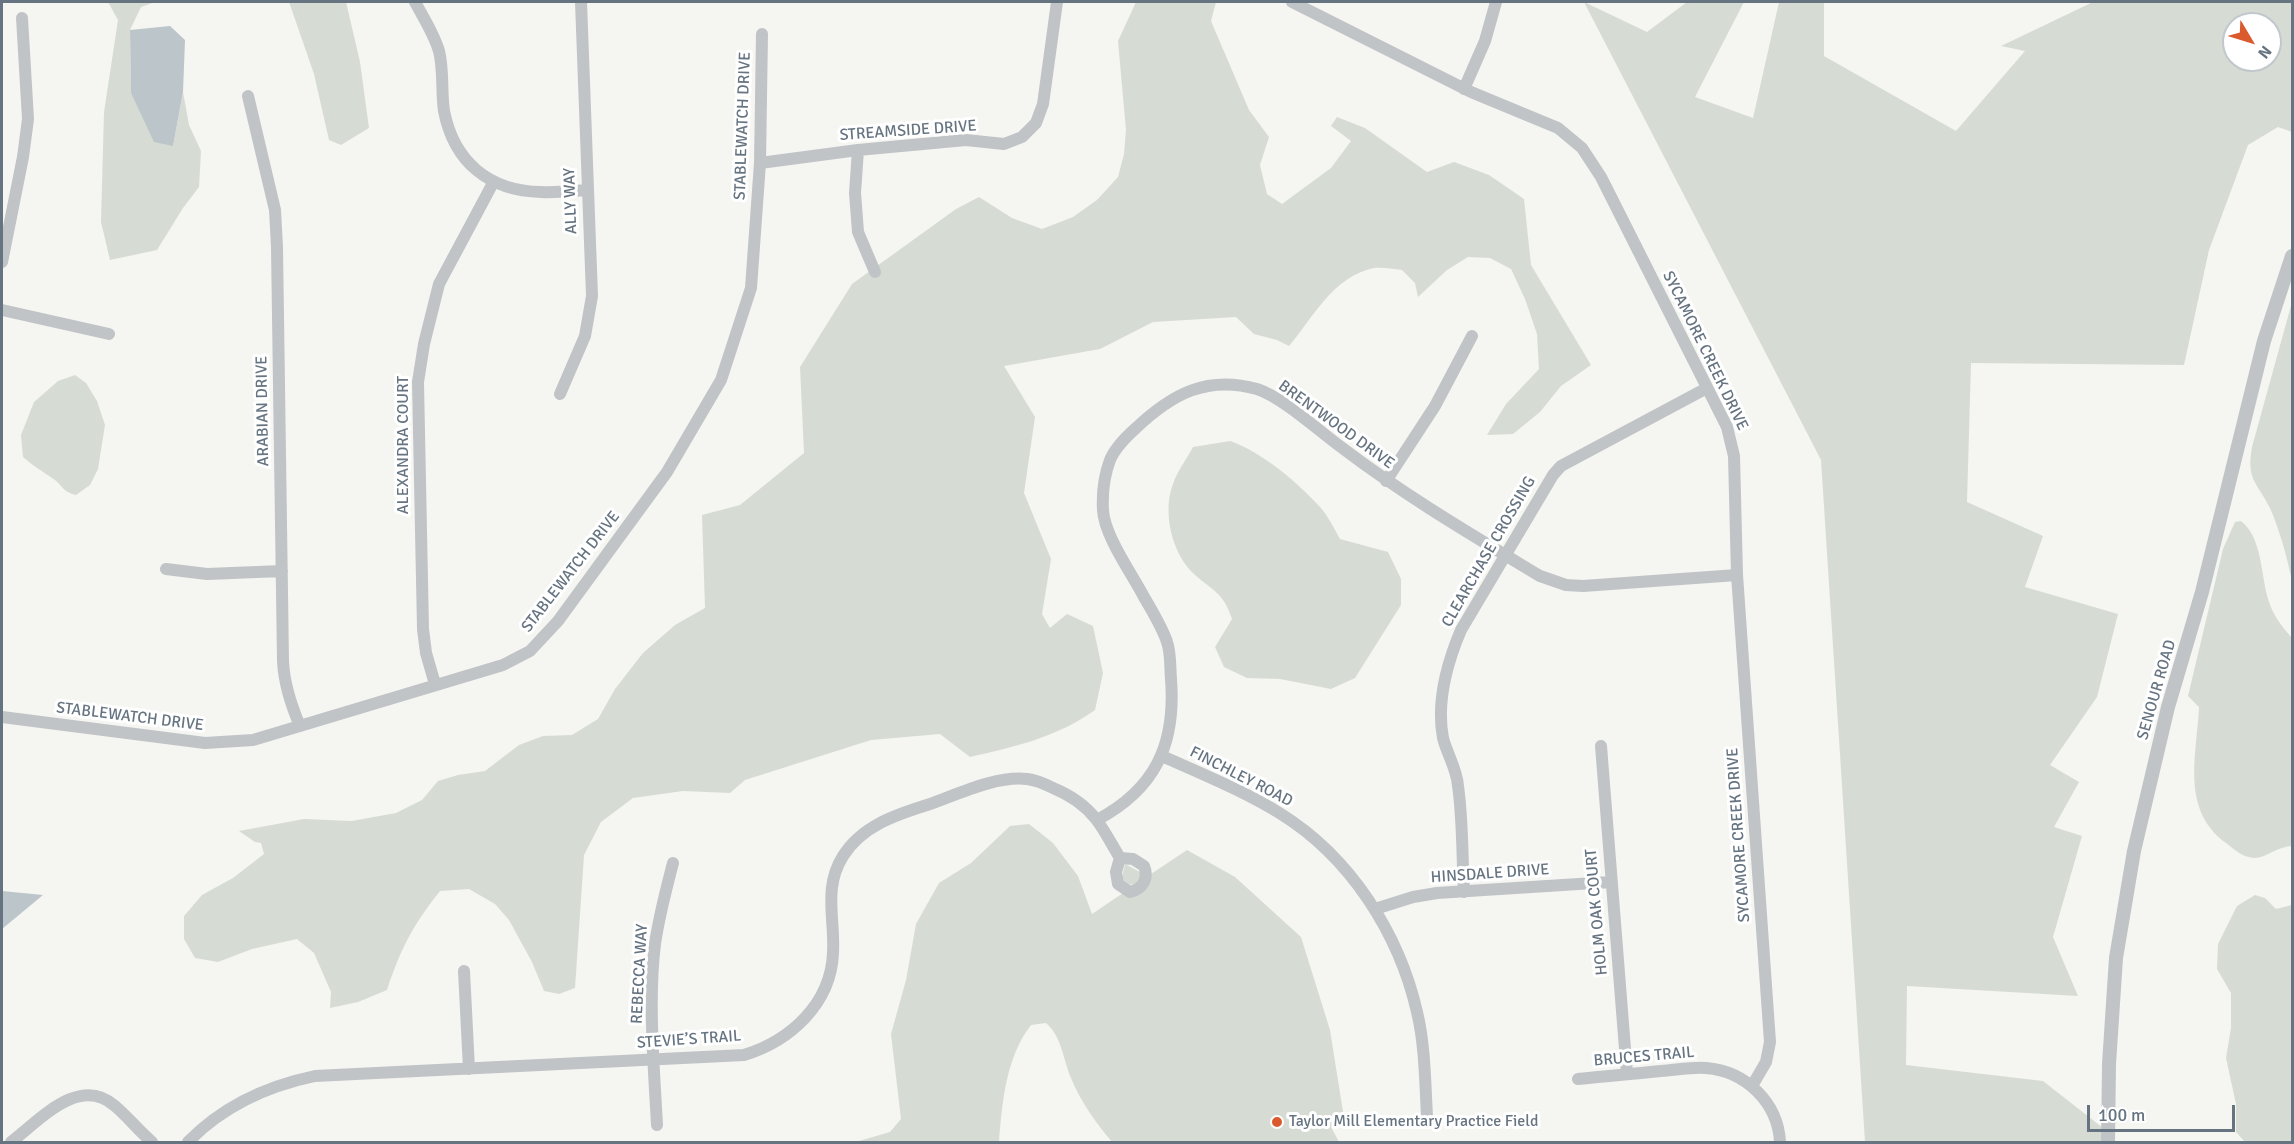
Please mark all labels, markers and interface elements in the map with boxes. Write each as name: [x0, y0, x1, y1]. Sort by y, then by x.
north arrow: [2222, 12, 2282, 72]
text: N: [2253, 41, 2276, 62]
street label: STABLEWATCH DRIVE: [731, 52, 755, 200]
street label: STREAMSIDE DRIVE: [839, 117, 977, 145]
street label: ALLY WAY: [560, 167, 582, 235]
street label: SYCAMORE CREEK DRIVE: [1658, 268, 1752, 434]
street label: ARABIAN DRIVE: [252, 356, 274, 466]
street label: ALEXANDRA COURT: [394, 376, 414, 514]
street label: BRENTWOOD DRIVE: [1274, 377, 1398, 473]
street label: CLEARCHASE CROSSING: [1438, 473, 1540, 631]
street label: STABLEWATCH DRIVE: [518, 508, 624, 636]
street label: SENOUR ROAD: [2134, 638, 2180, 742]
street label: STABLEWATCH DRIVE: [55, 698, 205, 736]
street label: FINCHLEY ROAD: [1186, 743, 1296, 811]
street label: SYCAMORE CREEK DRIVE: [1723, 747, 1755, 923]
street label: HOLM OAK COURT: [1582, 848, 1612, 976]
street label: HINSDALE DRIVE: [1430, 860, 1550, 888]
street label: REBECCA WAY: [628, 924, 652, 1024]
street label: STEVIE’S TRAIL: [636, 1027, 742, 1053]
street label: BRUCES TRAIL: [1593, 1043, 1695, 1071]
scale bar: [2090, 1093, 2238, 1131]
text: 100 m: [2098, 1104, 2145, 1126]
place label: Taylor Mill Elementary Practice Field: [1289, 1112, 1538, 1132]
marker: Taylor Mill Elementary Practice Field: [1270, 1115, 1284, 1129]

